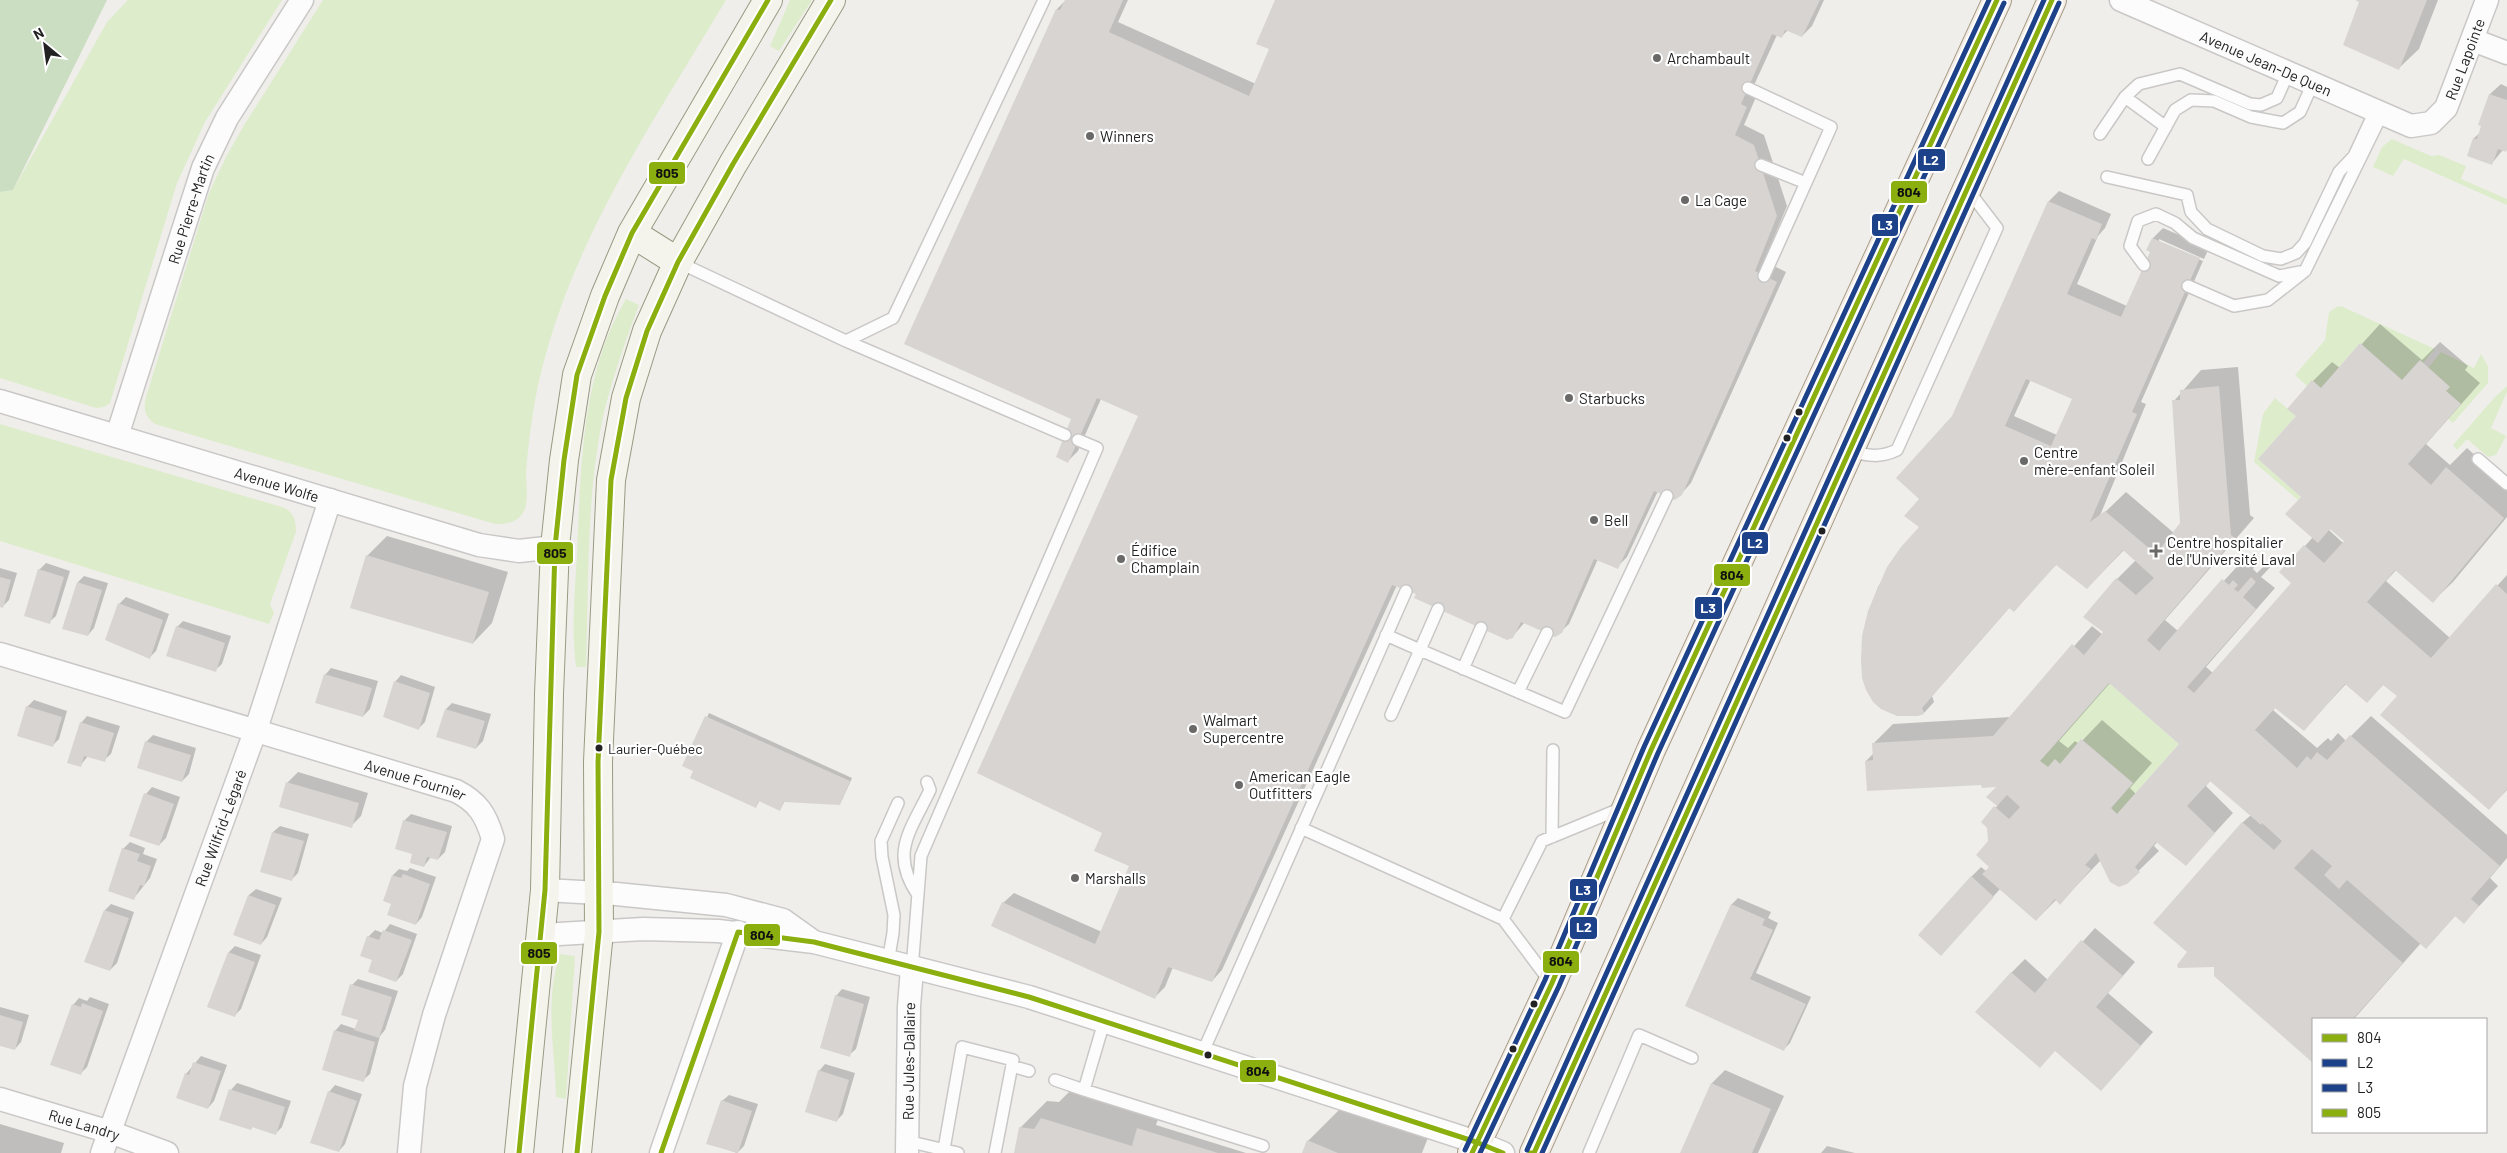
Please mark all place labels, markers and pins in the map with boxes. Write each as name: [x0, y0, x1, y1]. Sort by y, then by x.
place label: Archambault: [1667, 49, 1750, 67]
marker: Archambault: [1651, 52, 1663, 64]
place label: Winners: [1100, 127, 1154, 145]
marker: Winners: [1084, 130, 1096, 142]
place label: La Cage: [1695, 191, 1747, 209]
marker: La Cage: [1679, 194, 1691, 206]
place label: Starbucks: [1579, 389, 1645, 407]
marker: Starbucks: [1563, 392, 1575, 404]
unlabelled marker: [1794, 407, 1804, 417]
unlabelled marker: [1782, 433, 1792, 443]
place label: Centre mère-enfant Soleil: [2034, 443, 2155, 478]
marker: Centre mère-enfant Soleil: [2018, 455, 2030, 467]
place label: Bell: [1604, 511, 1628, 529]
marker: Bell: [1588, 514, 1600, 526]
unlabelled marker: [1817, 526, 1827, 536]
place label: Centre hospitalier de l'Université Laval: [2167, 533, 2295, 568]
place label: Édifice Champlain: [1131, 541, 1200, 576]
marker: Centre hospitalier de l'Université Laval: [2149, 544, 2163, 558]
marker: Édifice Champlain: [1115, 553, 1127, 565]
place label: Walmart Supercentre: [1203, 711, 1284, 746]
marker: Walmart Supercentre: [1187, 723, 1199, 735]
place label: Laurier-Québec: [608, 740, 703, 757]
marker: Laurier-Québec: [594, 743, 604, 753]
place label: American Eagle Outfitters: [1249, 767, 1350, 802]
marker: American Eagle Outfitters: [1233, 779, 1245, 791]
place label: Marshalls: [1085, 869, 1146, 887]
marker: Marshalls: [1069, 872, 1081, 884]
unlabelled marker: [1529, 999, 1539, 1009]
unlabelled marker: [1508, 1044, 1518, 1054]
unlabelled marker: [1203, 1050, 1213, 1060]

